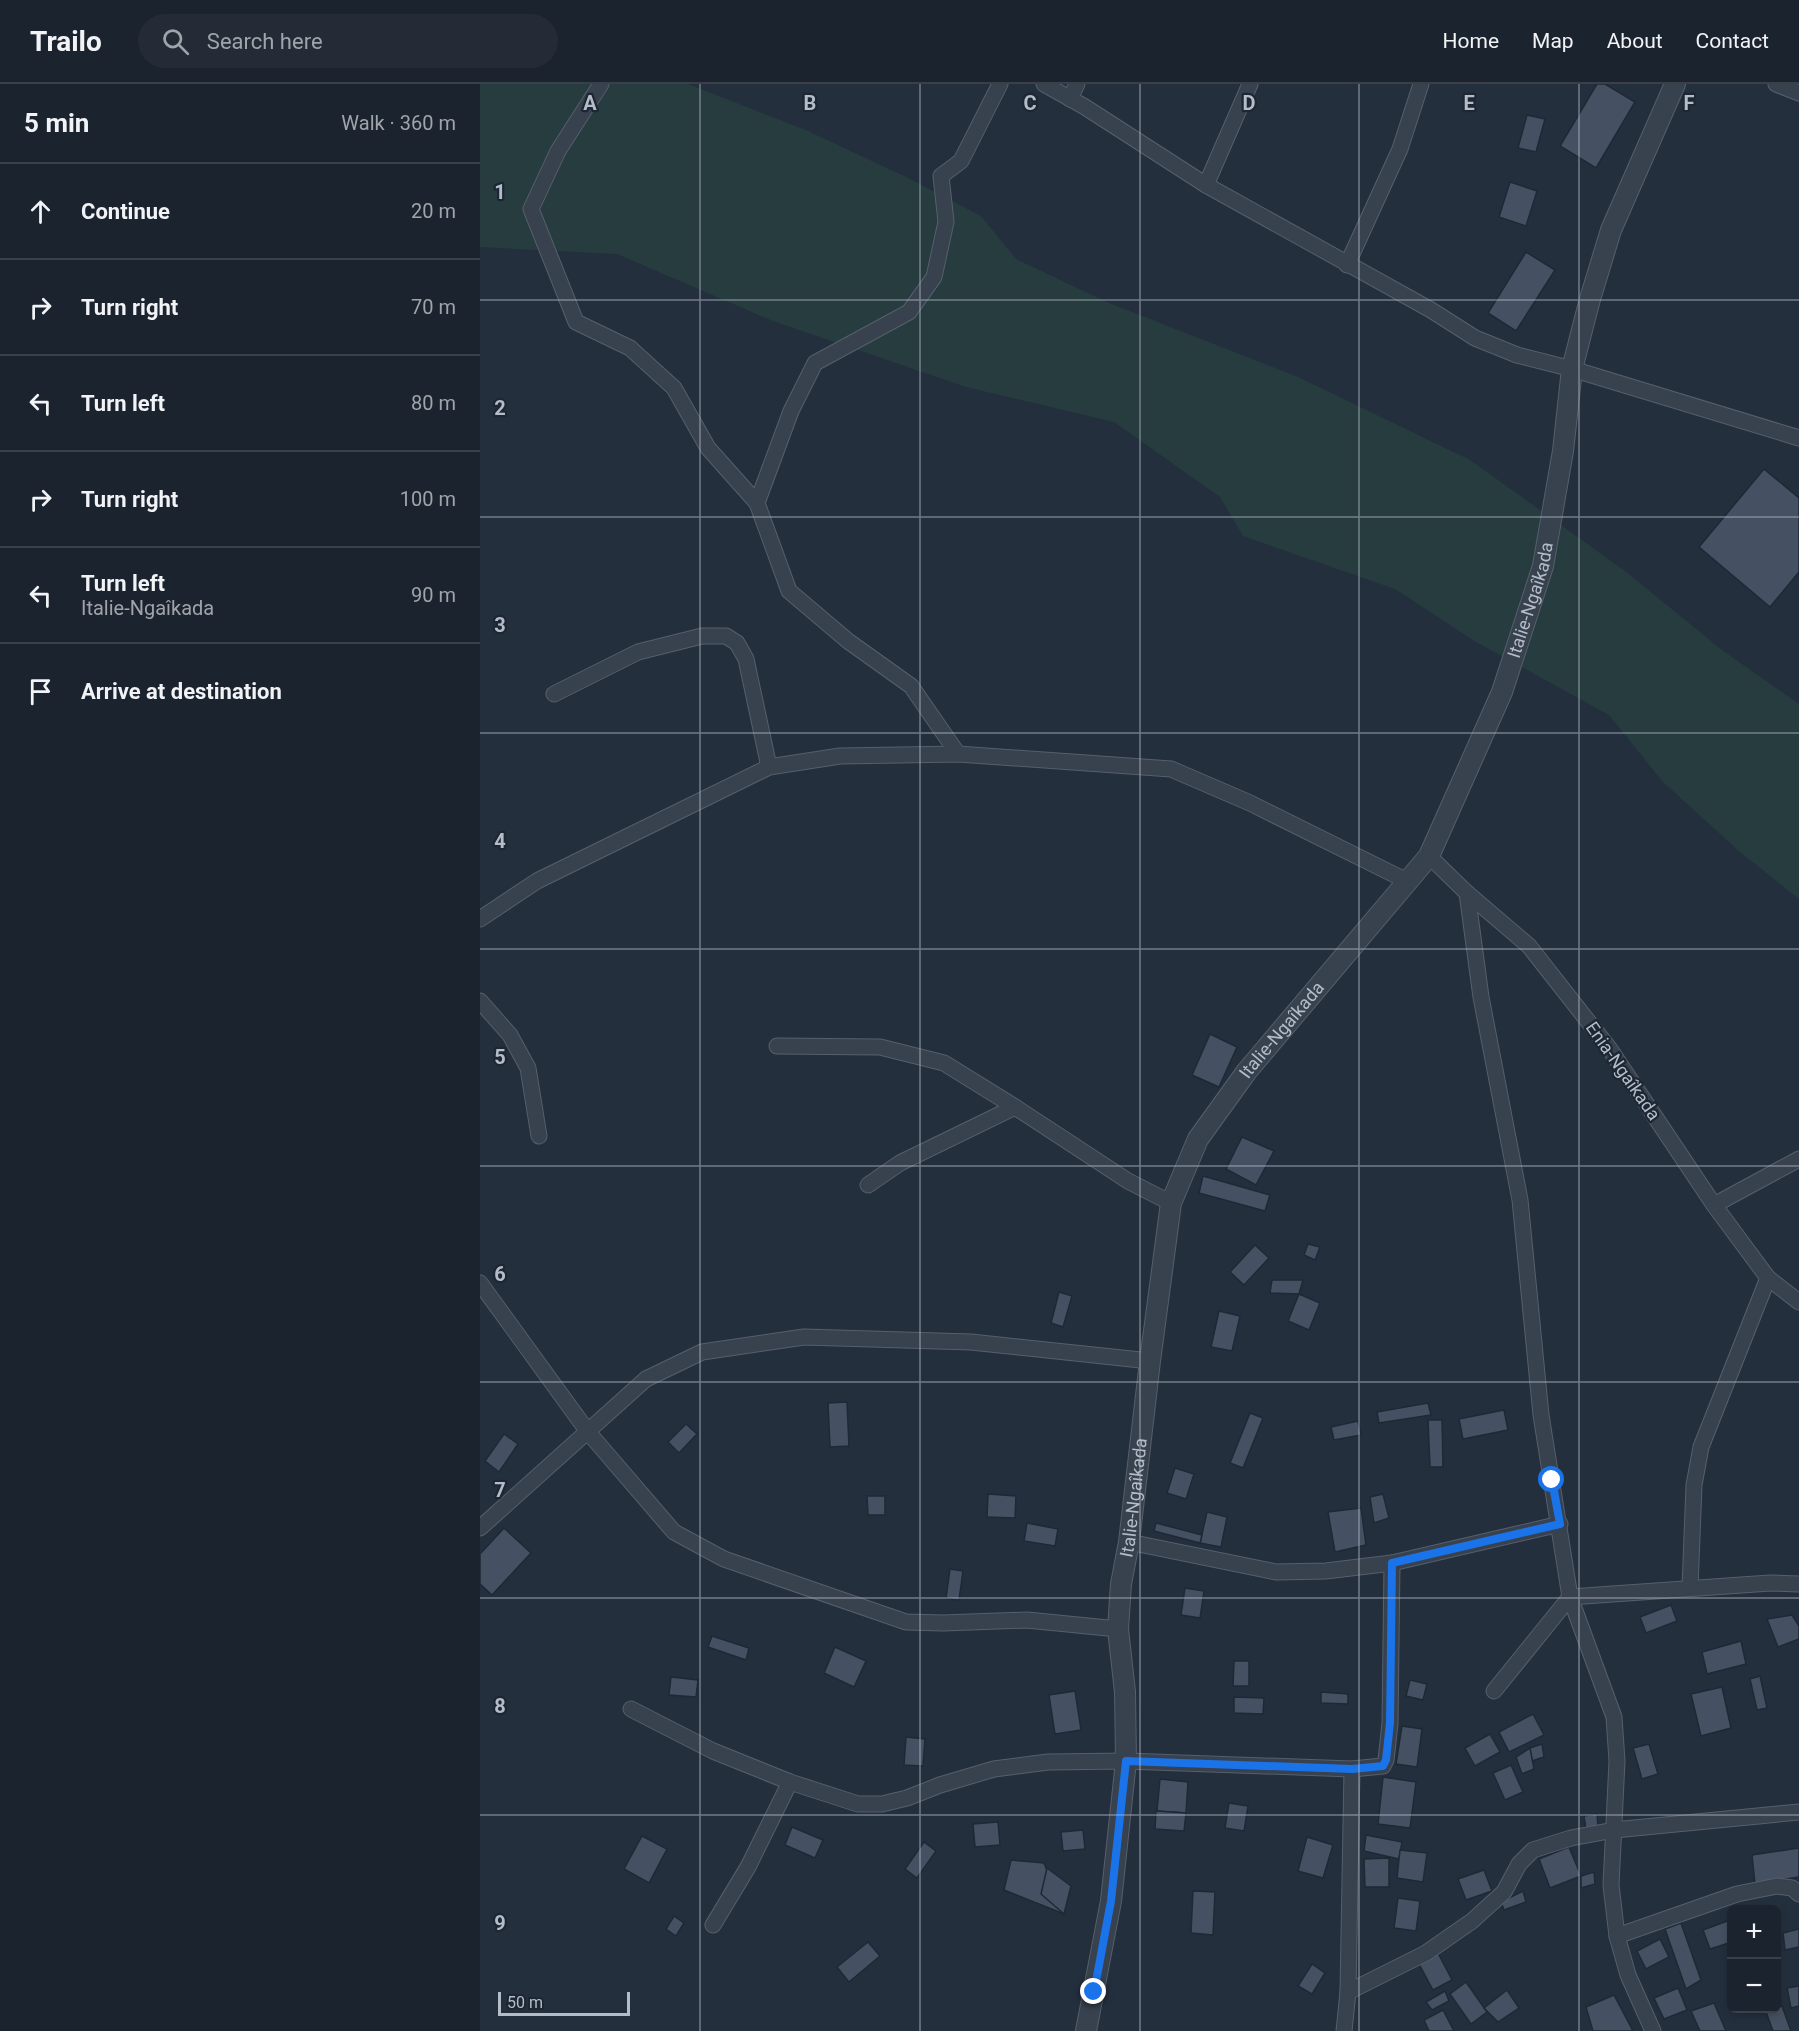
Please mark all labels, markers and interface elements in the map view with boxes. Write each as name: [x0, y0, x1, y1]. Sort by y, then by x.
search box: [138, 14, 558, 68]
text: Trailo: [30, 25, 102, 58]
icon: search: [159, 25, 192, 58]
text: Search here: [207, 29, 323, 54]
text: Home: [1443, 29, 1499, 53]
text: Map: [1532, 29, 1574, 53]
text: About: [1607, 29, 1663, 53]
text: Contact: [1696, 29, 1769, 53]
text: A: [583, 91, 597, 115]
text: B: [804, 91, 816, 115]
text: C: [1023, 91, 1037, 115]
text: D: [1243, 91, 1256, 115]
text: E: [1463, 91, 1475, 115]
text: F: [1684, 91, 1695, 115]
text: 5 min: [24, 108, 89, 138]
text: Walk · 360 m: [341, 111, 456, 135]
text: 1: [494, 180, 506, 204]
icon: ahead: [24, 195, 57, 228]
text: Continue: [81, 199, 170, 224]
text: 20 m: [411, 199, 456, 223]
icon: right: [24, 291, 57, 324]
text: Turn right: [81, 295, 178, 320]
text: 70 m: [411, 295, 456, 319]
icon: left: [24, 387, 57, 420]
text: Turn left: [81, 391, 165, 416]
text: 80 m: [411, 391, 456, 415]
text: 2: [494, 396, 506, 420]
icon: right: [24, 483, 57, 516]
text: Turn right: [81, 487, 178, 512]
text: 100 m: [400, 487, 456, 511]
street label: Italie-Ngaîkada: [1503, 540, 1557, 660]
text: Turn left: [81, 571, 165, 596]
icon: left: [24, 579, 57, 612]
text: 90 m: [411, 583, 456, 607]
text: Italie-Ngaîkada: [81, 596, 214, 620]
text: 3: [494, 613, 506, 637]
icon: arrive: [24, 675, 57, 708]
text: Arrive at destination: [81, 679, 282, 704]
text: 4: [494, 829, 506, 853]
street label: Italie-Ngaîkada: [1234, 977, 1328, 1082]
street label: Enia-Ngaîkada: [1582, 1017, 1665, 1124]
text: 5: [494, 1045, 506, 1069]
text: 6: [494, 1262, 506, 1286]
street label: Italie-Ngaîkada: [1115, 1437, 1151, 1559]
route start: [1538, 1466, 1564, 1492]
text: 7: [494, 1478, 506, 1502]
text: 8: [494, 1694, 506, 1718]
map controls: [1727, 1905, 1781, 2013]
button: +: [1727, 1905, 1781, 1959]
text: 9: [494, 1911, 506, 1935]
button: −: [1727, 1959, 1781, 2013]
route end: [1080, 1978, 1106, 2004]
scale bar: [498, 1989, 630, 2016]
text: 50 m: [507, 1993, 543, 2012]

